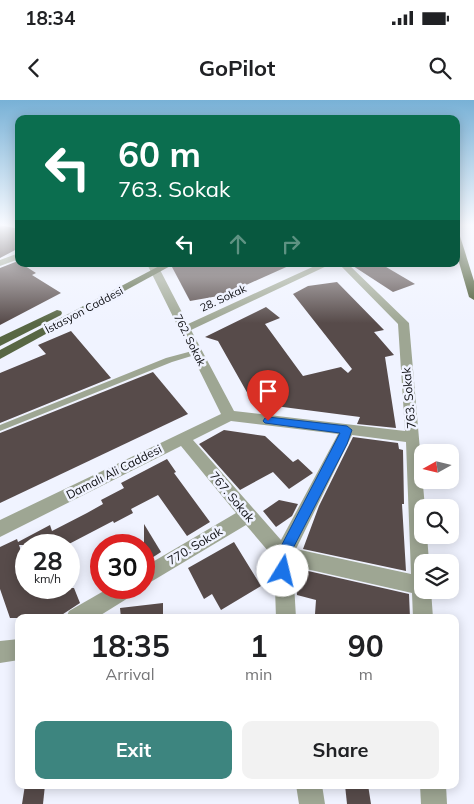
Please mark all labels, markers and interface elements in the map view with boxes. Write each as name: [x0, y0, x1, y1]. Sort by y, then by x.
text: 18:34: [25, 6, 75, 30]
icon: back: [20, 54, 48, 82]
text: GoPilot: [199, 54, 275, 82]
icon: search: [426, 54, 454, 82]
text: 60 m: [118, 132, 201, 176]
icon: left: [35, 135, 100, 200]
text: 763. Sokak: [118, 175, 230, 203]
icon: left: [171, 230, 199, 258]
icon: ahead: [224, 230, 252, 258]
icon: right: [277, 230, 305, 258]
street label: 28. Sokak: [198, 281, 249, 315]
street label: İstasyon Caddesi: [42, 283, 126, 337]
street label: 762. Sokak: [171, 312, 209, 369]
street label: 763. Sokak: [398, 366, 419, 429]
pin: [247, 370, 289, 421]
icon: arrive: [254, 377, 282, 405]
street label: Damalı Ali Caddesi: [63, 441, 164, 502]
north arrow: [414, 444, 459, 489]
map controls: [414, 444, 459, 599]
street label: 767. Sokak: [207, 468, 258, 526]
button: search: [414, 499, 459, 544]
street label: 770. Sokak: [165, 523, 226, 568]
speed limit sign: 30: [90, 534, 155, 599]
position arrow: [256, 544, 308, 596]
text: 28: [32, 545, 63, 576]
button: layers: [414, 554, 459, 599]
text: km/h: [34, 571, 61, 586]
text: 18:35: [90, 627, 170, 665]
text: 1: [250, 627, 268, 665]
text: 90: [348, 627, 384, 665]
text: Arrival: [106, 664, 155, 684]
text: min: [245, 664, 272, 684]
text: m: [359, 664, 373, 684]
button: Exit: [35, 721, 232, 779]
button: Share: [242, 721, 439, 779]

